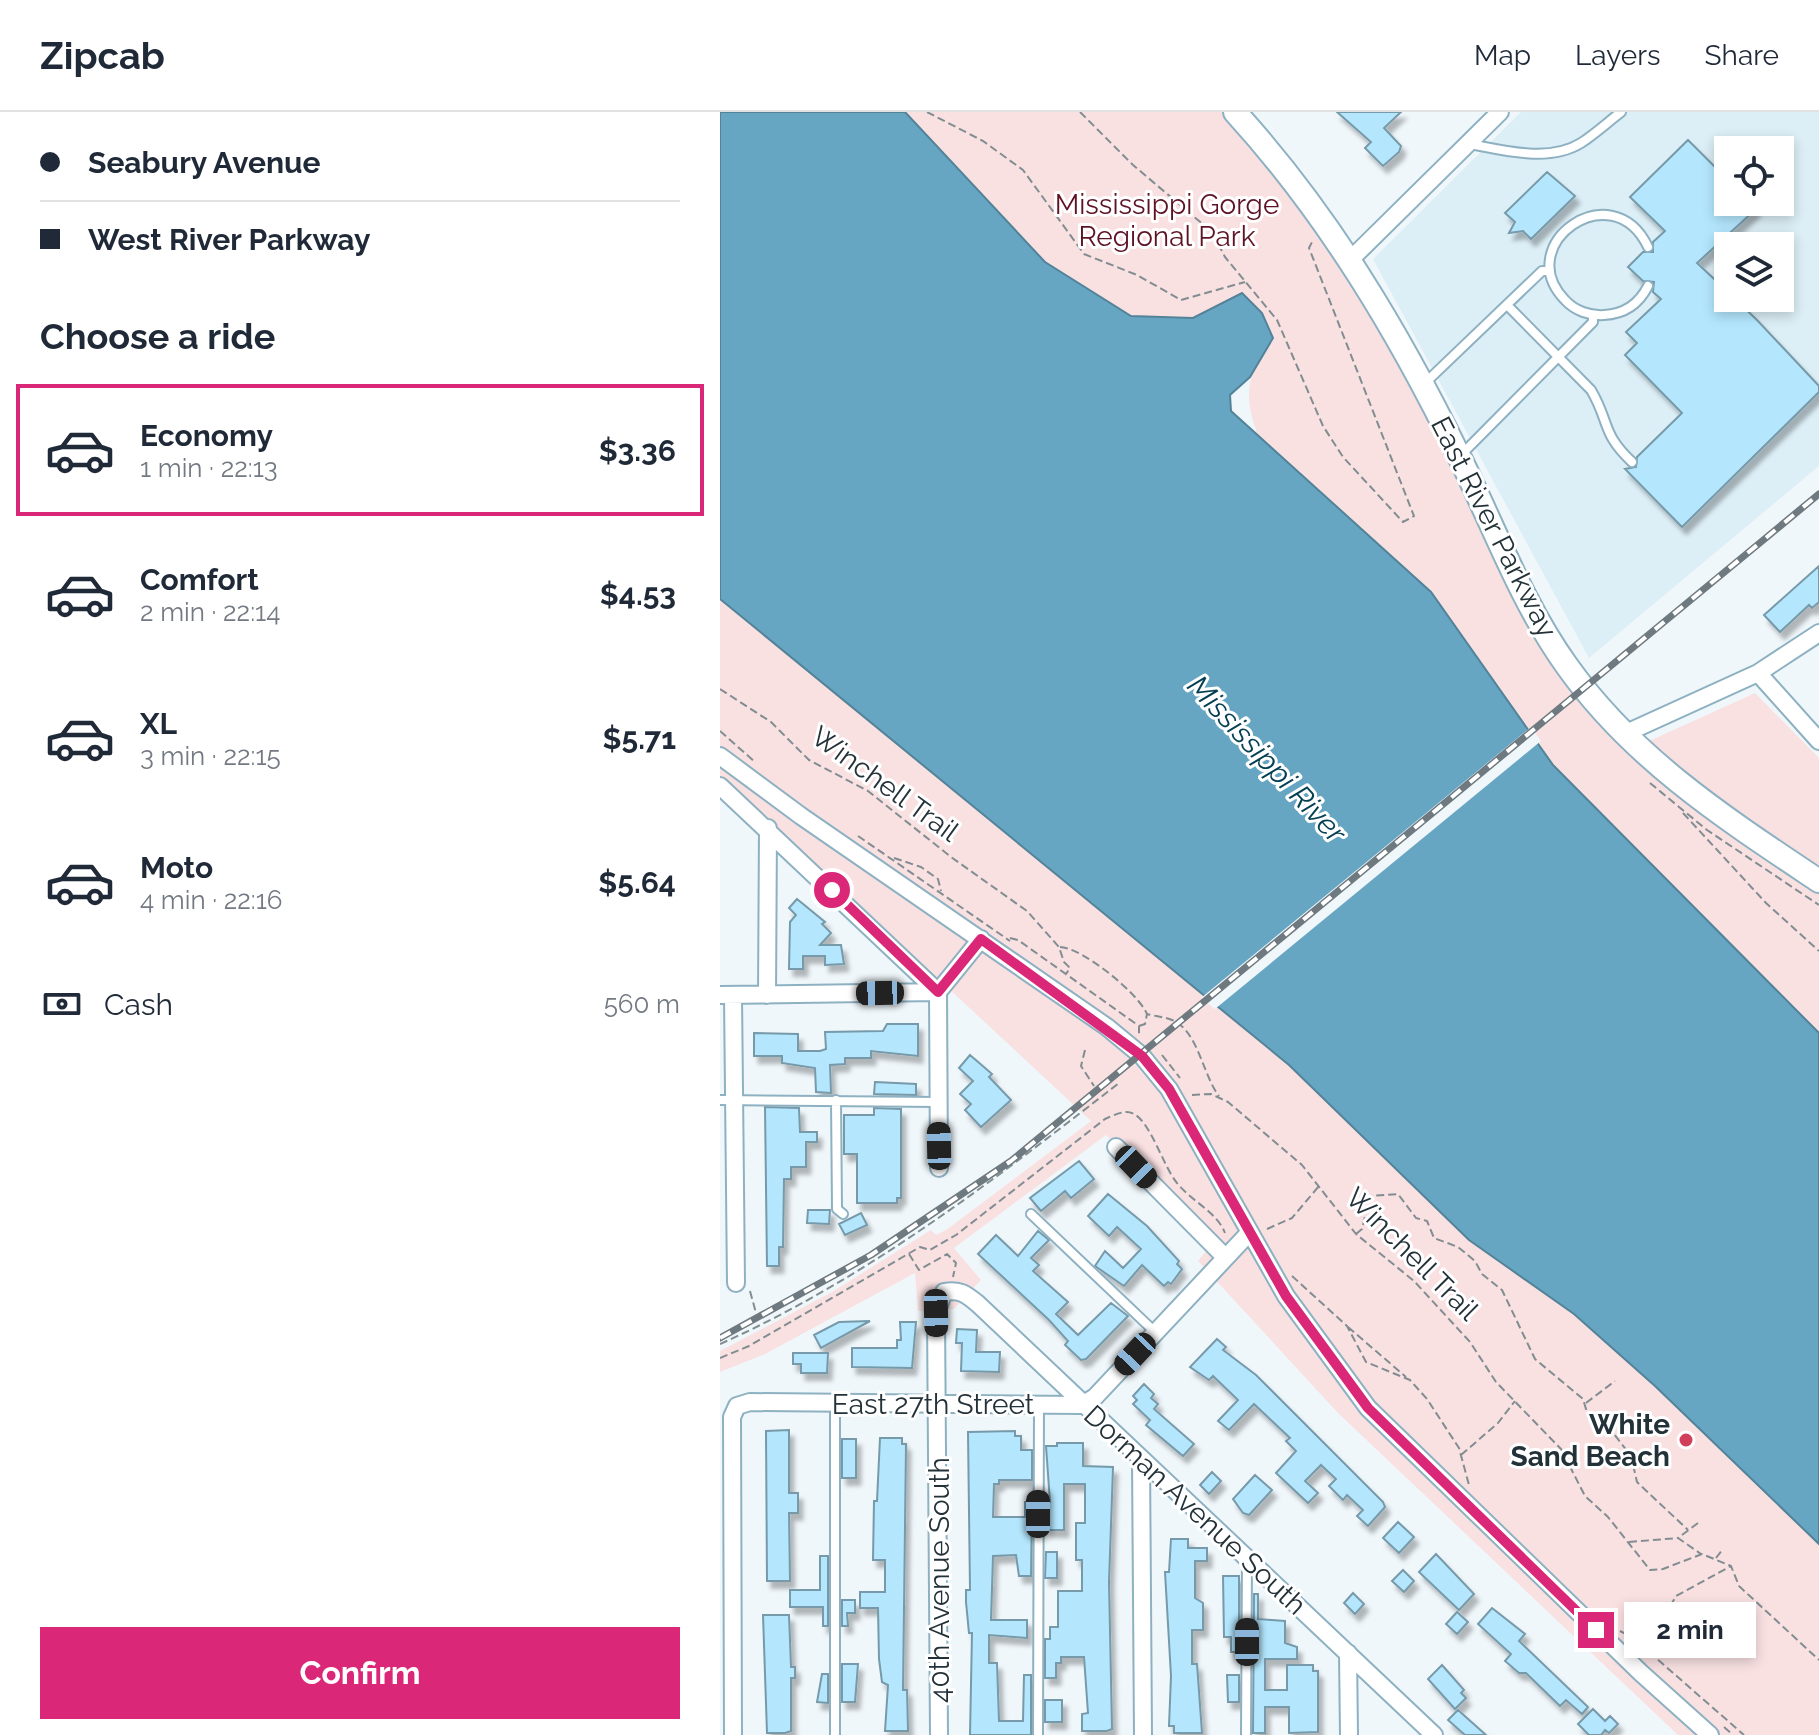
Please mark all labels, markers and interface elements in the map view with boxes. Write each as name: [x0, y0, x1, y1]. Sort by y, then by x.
text: Zipcab: [40, 33, 165, 78]
text: Map: [1474, 39, 1531, 72]
text: Layers: [1575, 39, 1661, 72]
text: Share: [1705, 39, 1779, 72]
map controls: [1714, 136, 1794, 312]
button: locate: [1714, 136, 1794, 216]
text: Seabury Avenue: [88, 145, 321, 180]
park label: Mississippi Gorge Regional Park: [1055, 188, 1279, 253]
text: West River Parkway: [88, 222, 370, 257]
button: layers: [1714, 232, 1794, 312]
text: Choose a ride: [40, 315, 275, 357]
street label: East River Parkway: [1424, 411, 1564, 643]
icon: car: [44, 414, 116, 486]
text: Economy: [140, 418, 273, 453]
text: $3.36: [599, 433, 676, 468]
text: 1 min · 22:13: [140, 453, 278, 483]
icon: car: [44, 558, 116, 630]
text: Comfort: [140, 562, 259, 597]
text: $4.53: [600, 577, 676, 612]
text: 2 min · 22:14: [140, 597, 280, 627]
water label: Mississippi River: [1181, 668, 1355, 851]
icon: car: [44, 702, 116, 774]
text: XL: [140, 706, 177, 741]
street label: Winchell Trail: [805, 720, 965, 849]
text: $5.71: [603, 721, 676, 756]
text: 3 min · 22:15: [140, 741, 281, 771]
icon: car: [44, 846, 116, 918]
text: Moto: [140, 850, 213, 885]
text: $5.64: [598, 865, 676, 900]
route start: [814, 872, 850, 908]
text: 4 min · 22:16: [140, 885, 283, 915]
car: [856, 981, 904, 1005]
icon: cash: [40, 982, 84, 1026]
text: Cash: [104, 987, 173, 1022]
text: 560 m: [604, 989, 680, 1019]
car: [927, 1122, 951, 1170]
car: [1111, 1141, 1161, 1193]
street label: Winchell Trail: [1339, 1181, 1485, 1327]
car: [924, 1289, 948, 1337]
car: [1110, 1328, 1160, 1380]
street label: East 27th Street: [832, 1388, 1035, 1421]
street label: Dorman Avenue South: [1077, 1399, 1313, 1621]
place label: White Sand Beach: [1511, 1408, 1670, 1473]
marker: White Sand Beach: [1677, 1431, 1695, 1449]
street label: 40th Avenue South: [923, 1457, 956, 1703]
car: [1026, 1490, 1050, 1538]
callout: 2 min: [1624, 1602, 1756, 1658]
route end: [1578, 1612, 1614, 1648]
text: 2 min: [1656, 1615, 1724, 1645]
car: [1235, 1618, 1259, 1666]
button: Confirm: [40, 1627, 680, 1719]

